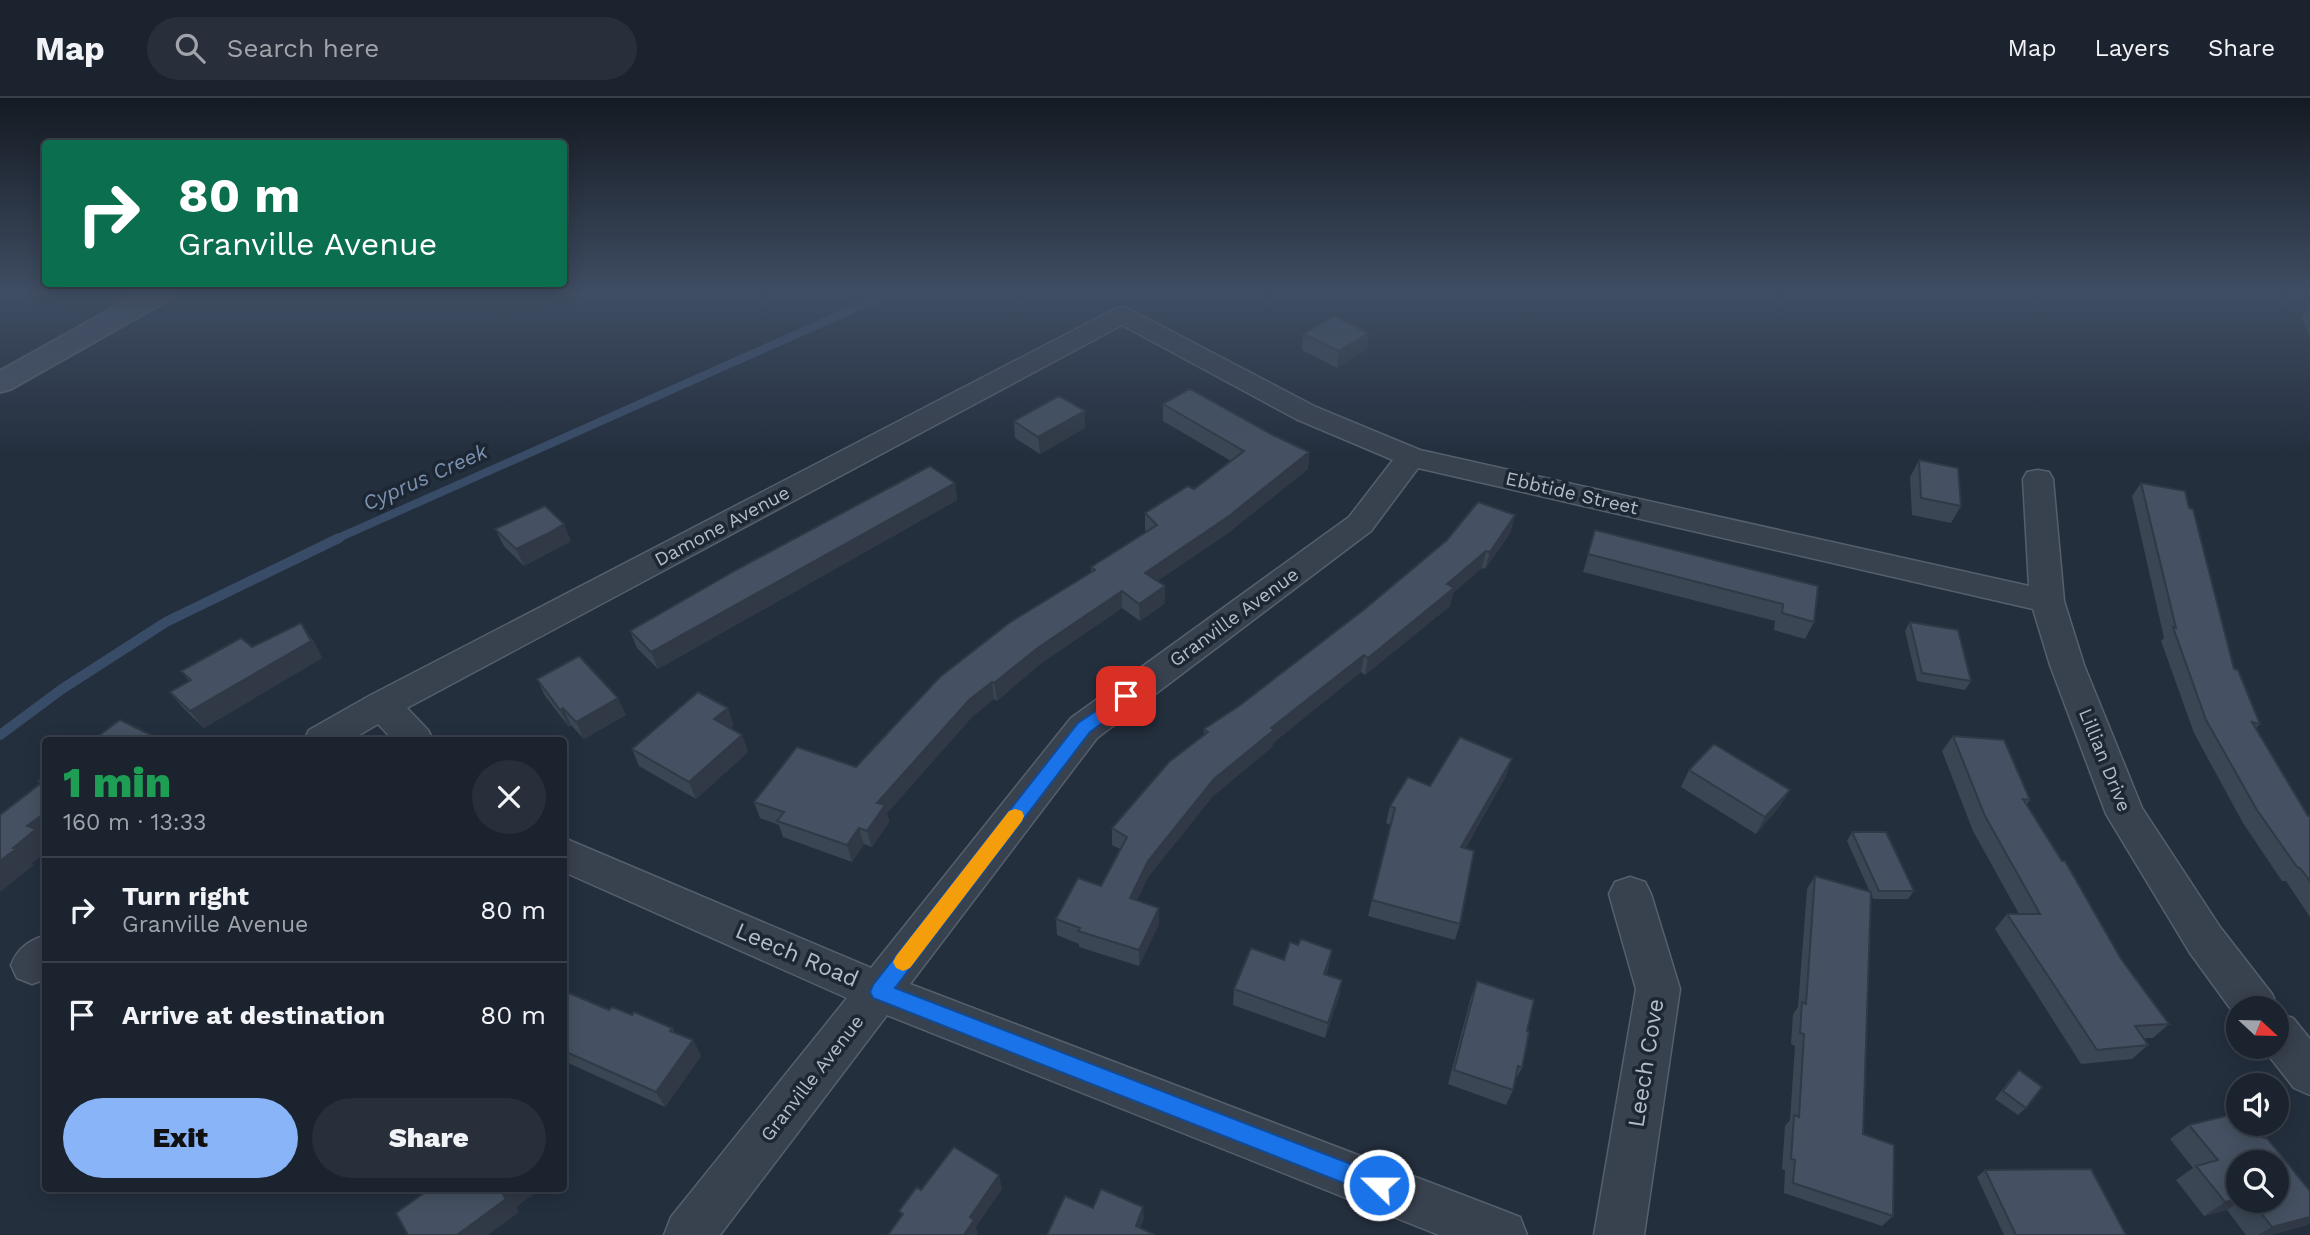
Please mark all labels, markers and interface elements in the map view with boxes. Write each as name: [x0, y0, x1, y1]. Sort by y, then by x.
search box: [147, 17, 637, 80]
text: Map: [35, 29, 105, 68]
icon: search: [171, 29, 209, 67]
text: Search here: [227, 33, 379, 63]
text: Map: [2008, 34, 2056, 62]
text: Layers: [2094, 34, 2170, 62]
text: Share: [2208, 34, 2275, 62]
text: 80 m: [178, 166, 300, 224]
icon: right: [63, 168, 154, 259]
text: Granville Avenue: [178, 225, 437, 263]
water label: Cyprus Creek: [359, 438, 492, 516]
street label: Ebbtide Street: [1503, 467, 1641, 519]
street label: Damone Avenue: [651, 481, 793, 571]
street label: Granville Avenue: [1165, 562, 1303, 672]
pin: [1096, 666, 1156, 726]
icon: arrive: [1107, 677, 1145, 715]
street label: Lillian Drive: [2074, 705, 2136, 815]
text: 1 min: [63, 758, 171, 807]
button: close: [472, 760, 546, 834]
text: 160 m · 13:33: [63, 809, 206, 836]
text: Turn right: [122, 881, 249, 911]
icon: right: [63, 891, 101, 929]
text: 80 m: [480, 895, 546, 925]
text: Granville Avenue: [122, 911, 308, 938]
street label: Leech Road: [731, 917, 863, 993]
icon: arrive: [63, 996, 101, 1034]
north arrow: [2226, 996, 2289, 1059]
map controls: [2226, 996, 2289, 1213]
street label: Leech Cove: [1623, 997, 1669, 1129]
text: Arrive at destination: [122, 1000, 385, 1030]
text: 80 m: [480, 1000, 546, 1030]
street label: Granville Avenue: [756, 1010, 868, 1146]
button: sound: [2226, 1073, 2289, 1136]
button: Exit: [63, 1098, 298, 1178]
button: Share: [312, 1098, 546, 1178]
position arrow: [1342, 1148, 1416, 1222]
button: search: [2226, 1150, 2289, 1213]

